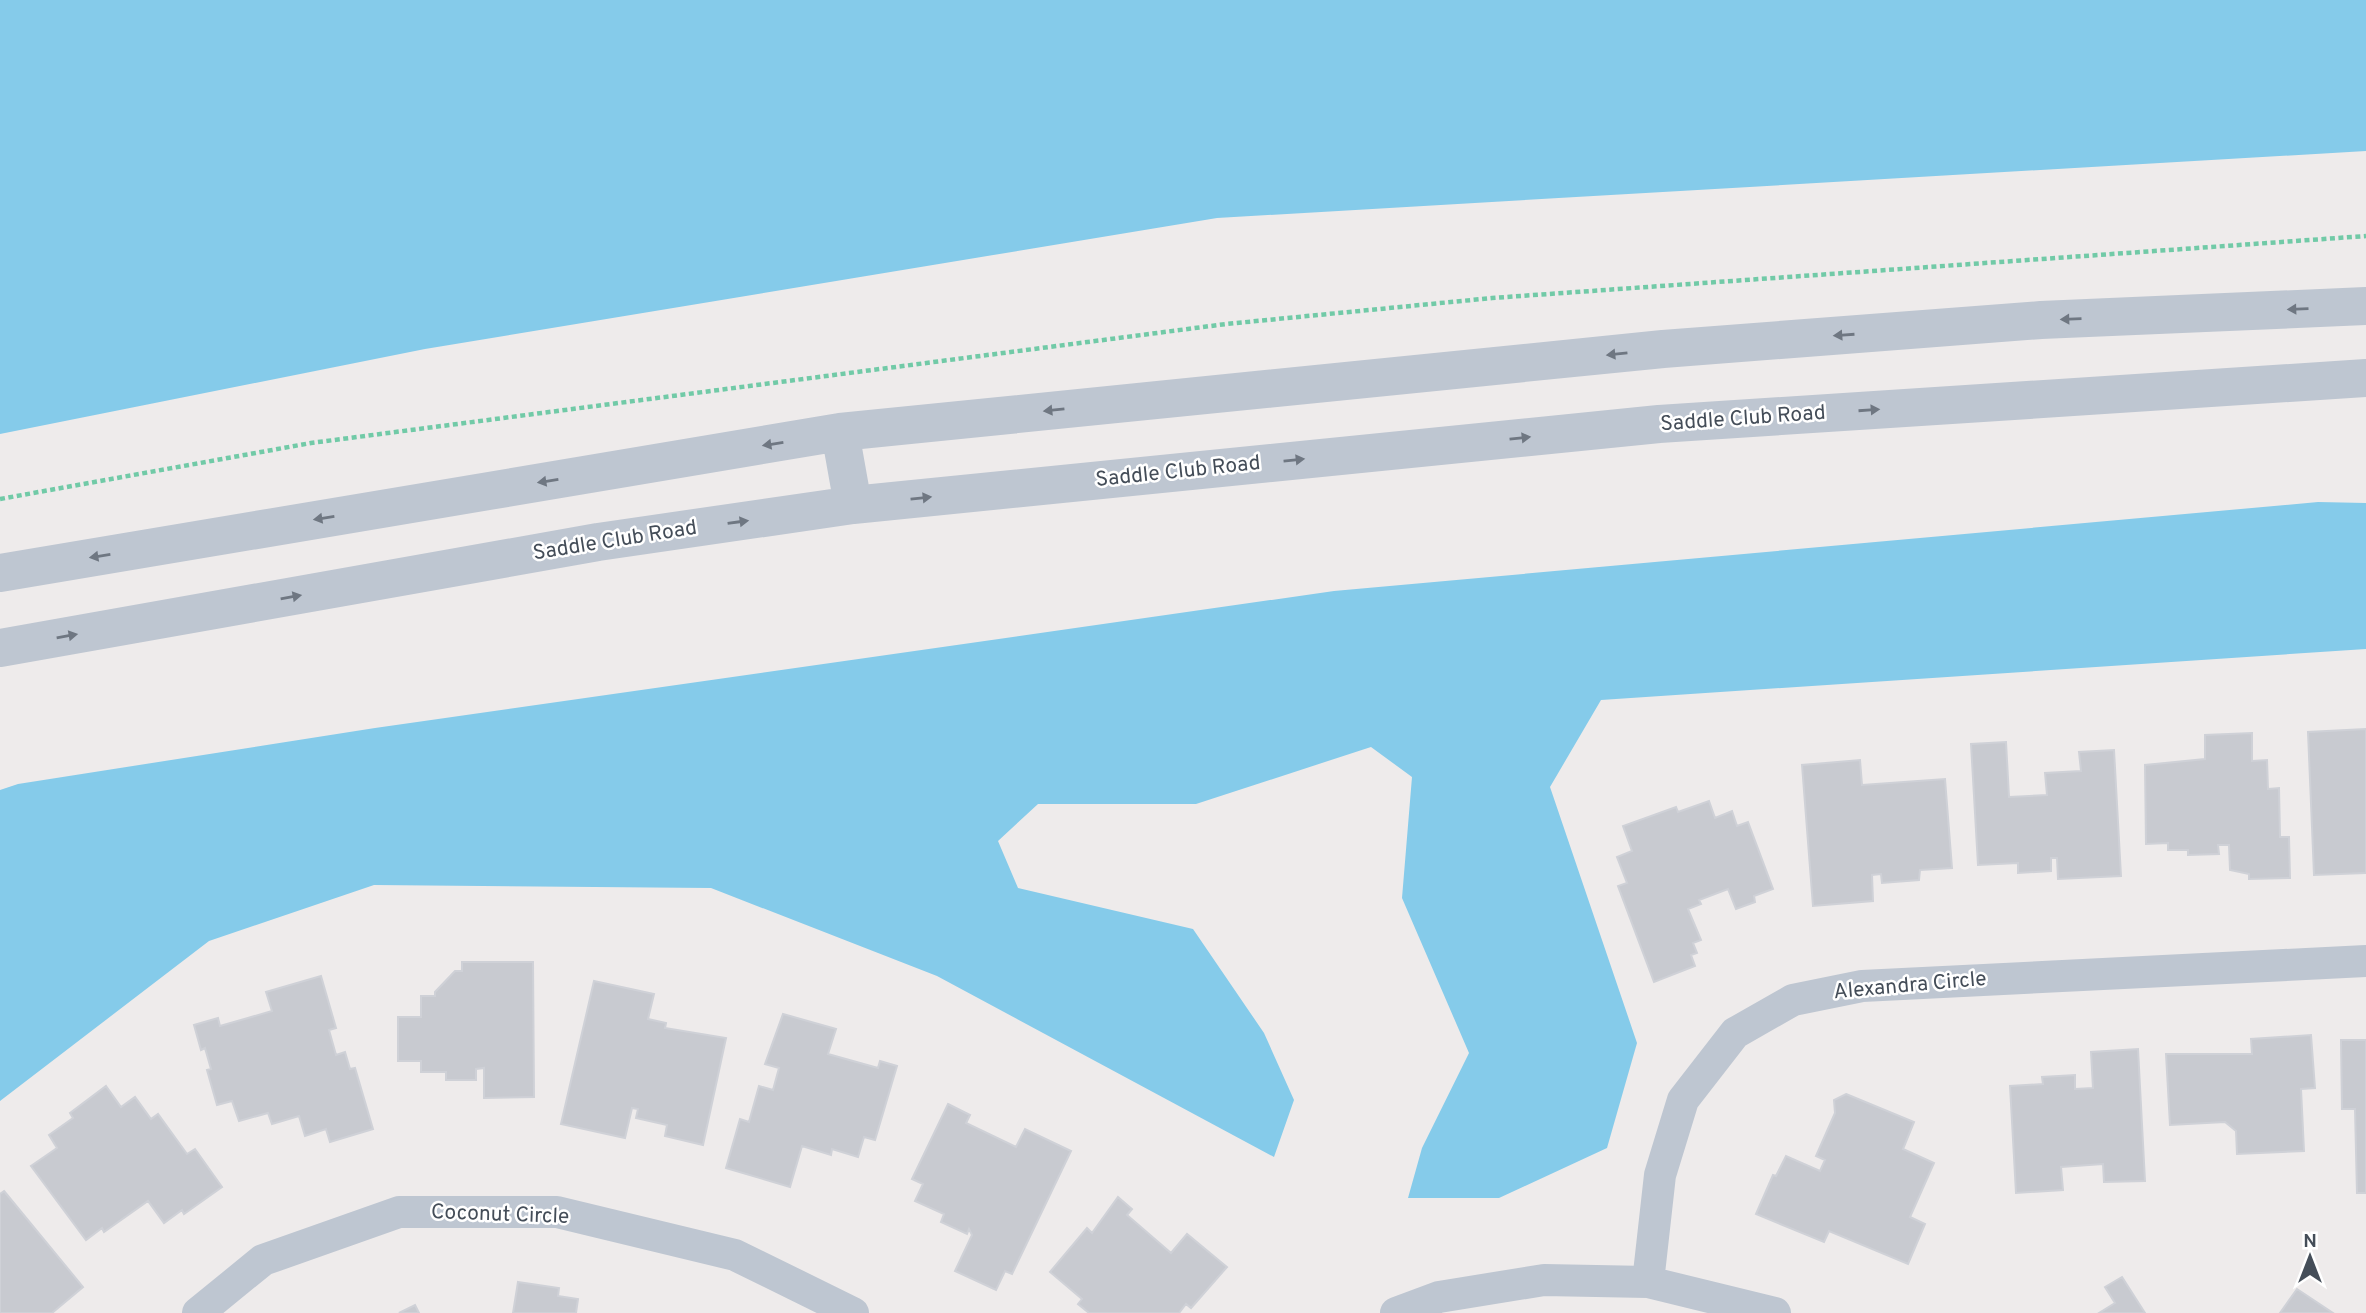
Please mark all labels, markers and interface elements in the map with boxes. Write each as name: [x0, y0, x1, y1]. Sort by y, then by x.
one-way arrow: [2287, 304, 2309, 315]
one-way arrow: [2059, 314, 2081, 325]
one-way arrow: [1832, 330, 1854, 341]
one-way arrow: [1606, 349, 1628, 360]
street label: Saddle Club Road: [1659, 400, 1827, 438]
one-way arrow: [1858, 404, 1880, 415]
one-way arrow: [1043, 405, 1065, 416]
one-way arrow: [1509, 432, 1531, 443]
one-way arrow: [762, 439, 784, 450]
street label: Saddle Club Road: [1094, 450, 1262, 494]
one-way arrow: [1283, 455, 1305, 466]
one-way arrow: [537, 476, 559, 487]
one-way arrow: [910, 492, 932, 503]
one-way arrow: [313, 513, 335, 524]
street label: Saddle Club Road: [531, 515, 699, 567]
one-way arrow: [727, 516, 749, 527]
one-way arrow: [88, 551, 110, 562]
one-way arrow: [280, 591, 302, 602]
one-way arrow: [56, 631, 78, 642]
street label: Alexandra Circle: [1832, 966, 1988, 1006]
street label: Coconut Circle: [430, 1199, 570, 1231]
north arrow: [2275, 1222, 2345, 1292]
text: N: [2303, 1230, 2317, 1254]

